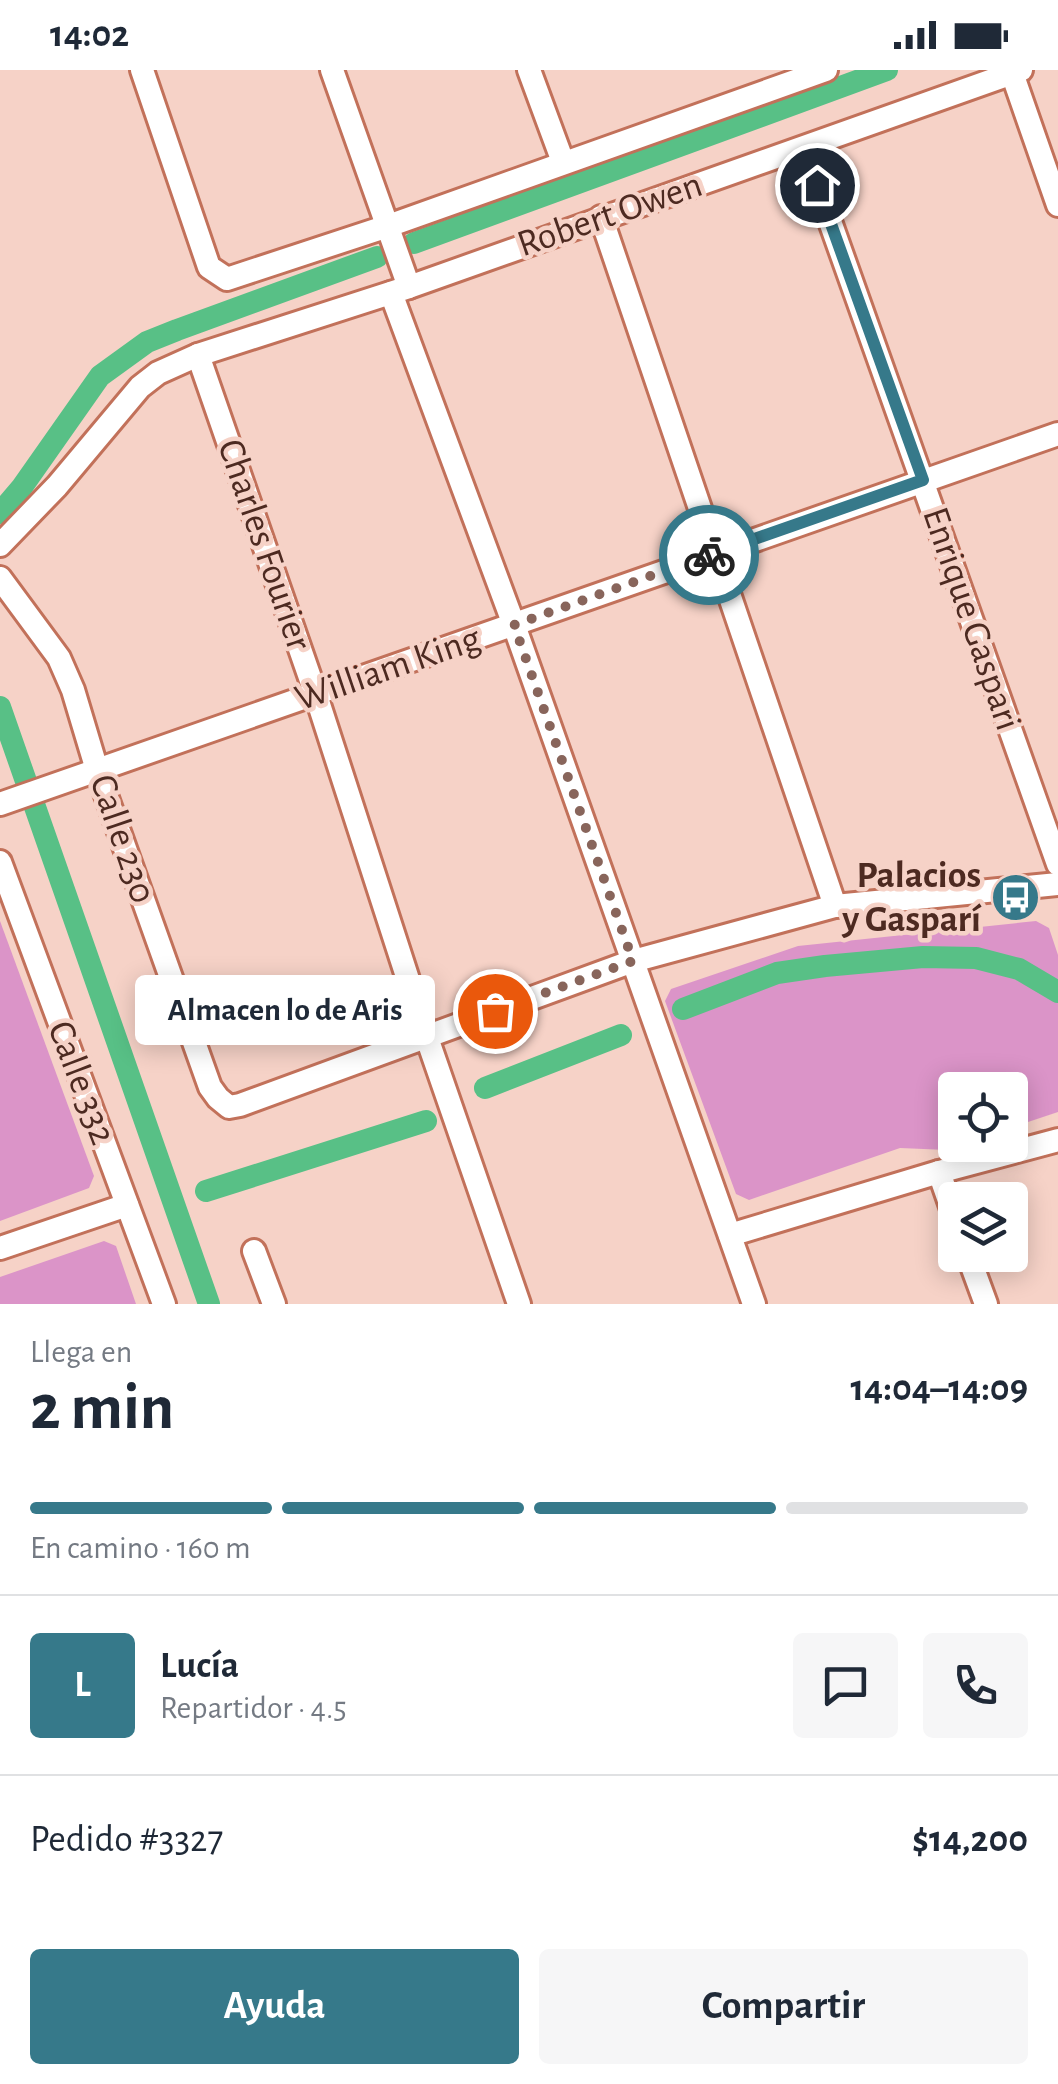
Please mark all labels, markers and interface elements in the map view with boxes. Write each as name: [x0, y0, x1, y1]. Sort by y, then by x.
text: 14:02: [50, 16, 129, 54]
pin: [775, 143, 860, 228]
icon: home: [790, 158, 845, 213]
street label: Robert Owen: [513, 166, 707, 264]
street label: Charles Fourier: [210, 435, 318, 656]
street label: Enrique Gaspari: [915, 503, 1027, 735]
courier: [659, 505, 759, 605]
icon: bike: [682, 528, 737, 583]
street label: William King: [291, 619, 486, 718]
street label: Calle 230: [82, 770, 162, 908]
place label: Palacios y Gasparí: [841, 857, 982, 939]
bus stop icon: Palacios y Gasparí: [990, 872, 1042, 924]
pin: [453, 969, 538, 1054]
callout: Almacen lo de Aris: [135, 976, 435, 1046]
icon: bag: [468, 984, 523, 1039]
text: Almacen lo de Aris: [168, 994, 402, 1026]
street label: Calle 332: [40, 1016, 122, 1150]
map controls: [938, 1072, 1028, 1272]
button: locate: [938, 1072, 1028, 1162]
button: layers: [938, 1182, 1028, 1272]
text: Llega en: [30, 1336, 132, 1368]
text: 14:04–14:09: [850, 1370, 1028, 1408]
text: 2 min: [30, 1376, 174, 1441]
text: En camino · 160 m: [30, 1532, 251, 1564]
button: chat: [793, 1633, 898, 1738]
button: phone: [923, 1633, 1028, 1738]
text: Lucía: [160, 1647, 239, 1685]
text: L: [74, 1666, 91, 1704]
text: Repartidor · 4.5: [160, 1692, 347, 1724]
text: Pedido #3327: [30, 1821, 223, 1859]
text: $14,200: [912, 1821, 1028, 1859]
button: Ayuda: [30, 1949, 519, 2064]
button: Compartir: [539, 1949, 1028, 2064]

